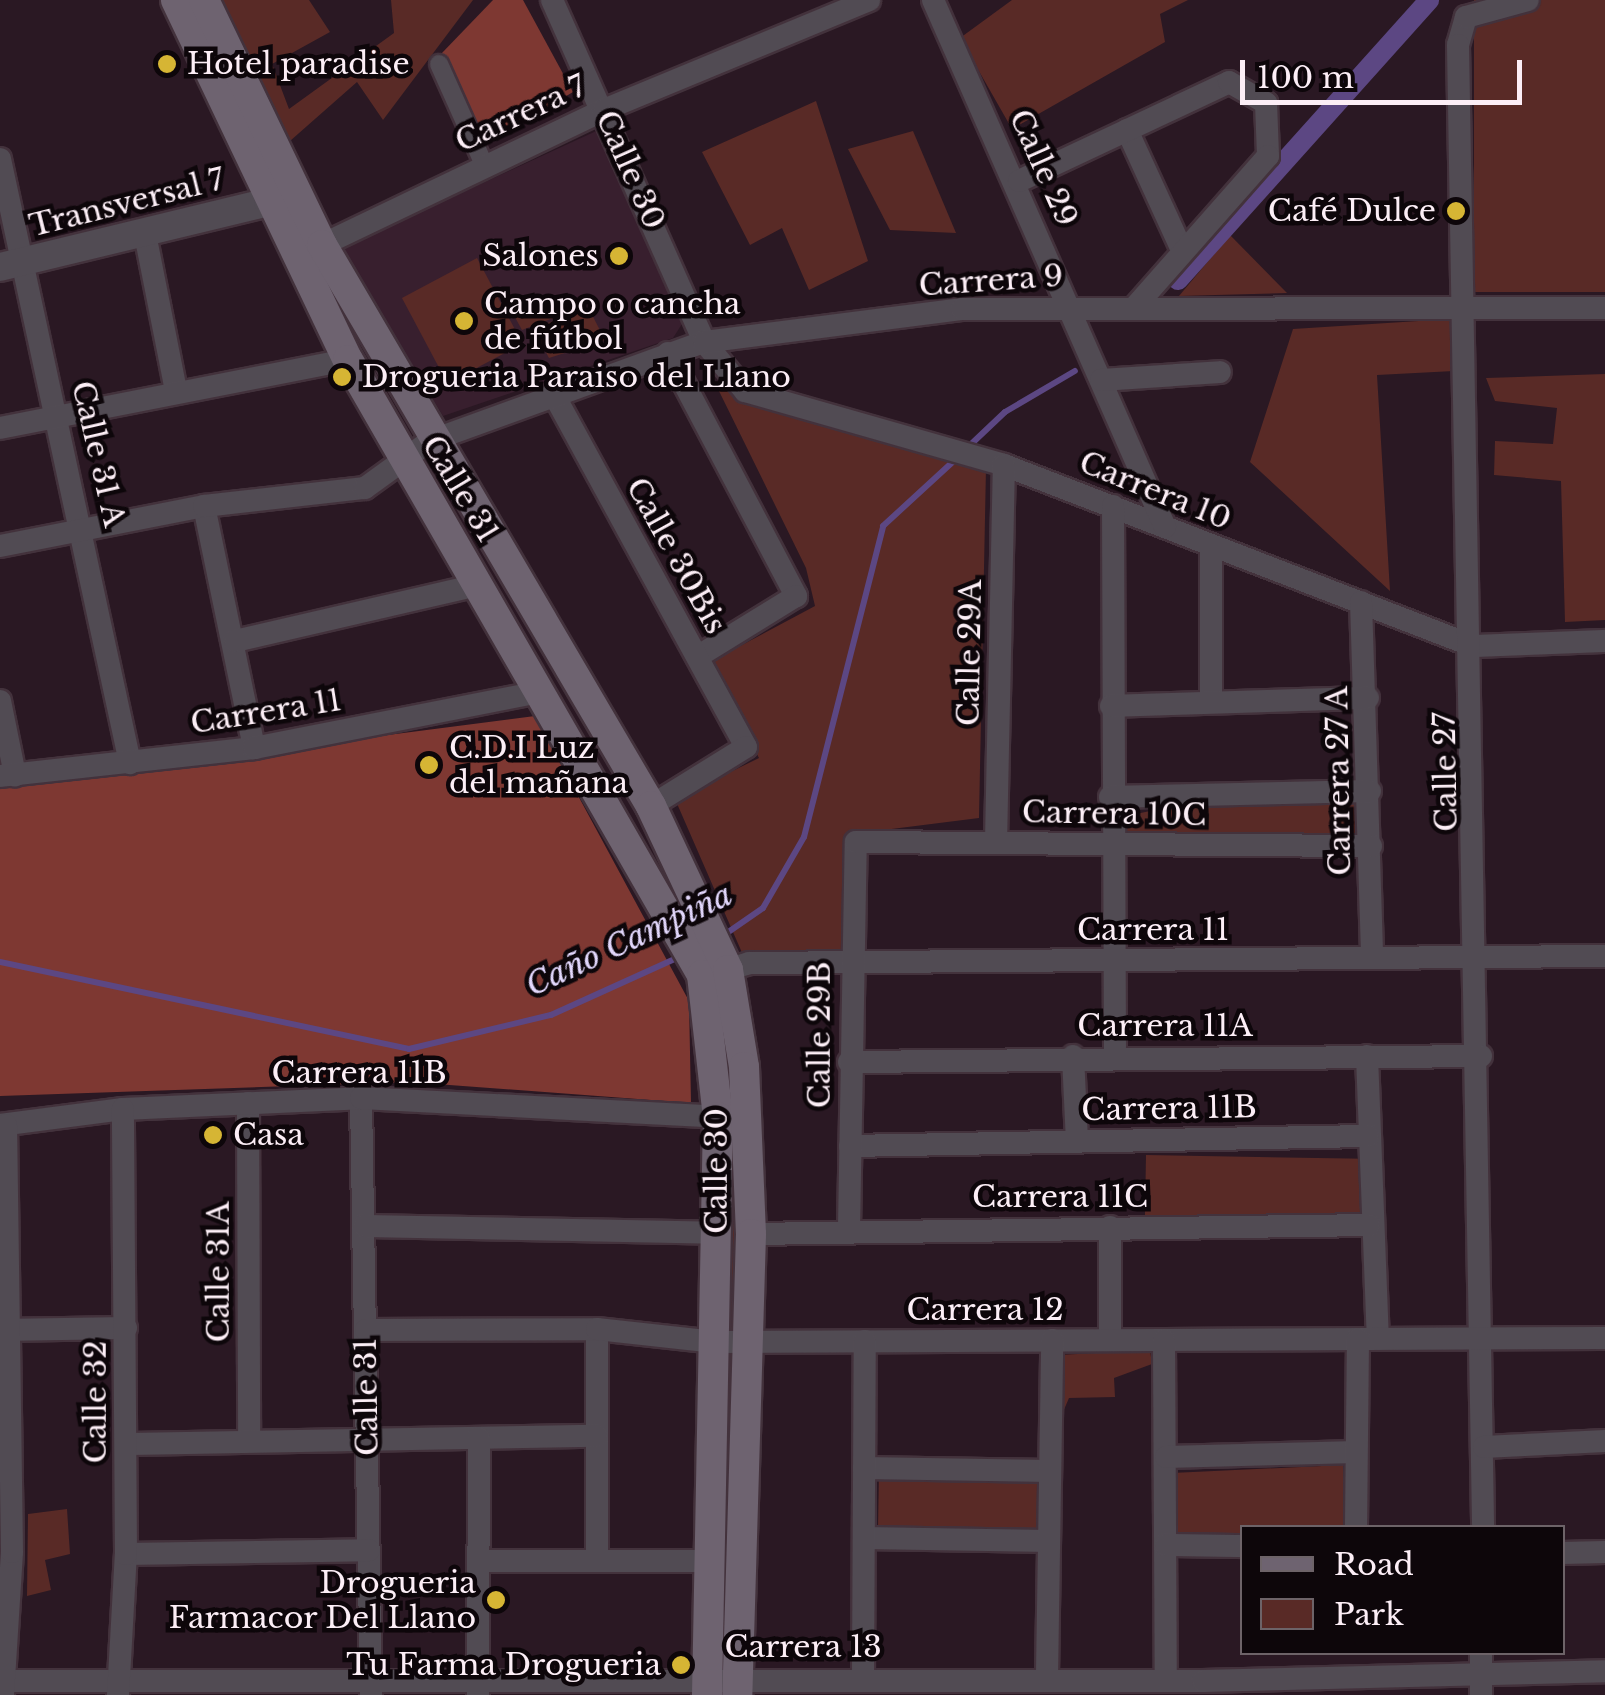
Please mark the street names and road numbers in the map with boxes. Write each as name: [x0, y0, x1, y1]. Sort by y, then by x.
street label: Carrera 7: [450, 68, 592, 160]
street label: Calle 29: [1001, 104, 1085, 232]
street label: Calle 30: [588, 105, 672, 235]
street label: Transversal 7: [26, 161, 228, 245]
street label: Carrera 9: [917, 258, 1065, 304]
street label: Calle 31 A: [64, 377, 132, 531]
street label: Calle 31: [414, 429, 506, 549]
street label: Carrera 10: [1074, 444, 1236, 538]
street label: Calle 30Bis: [618, 472, 734, 640]
street label: Calle 29A: [951, 580, 989, 726]
street label: Carrera 11: [188, 682, 344, 742]
street label: Carrera 27 A: [1319, 685, 1359, 877]
street label: Calle 27: [1427, 712, 1465, 832]
street label: Carrera 10C: [1021, 794, 1207, 834]
street label: Carrera 11: [1077, 912, 1229, 948]
street label: Calle 29B: [802, 962, 838, 1108]
street label: Carrera 11A: [1077, 1008, 1253, 1044]
street label: Carrera 11B: [271, 1055, 447, 1091]
street label: Carrera 11B: [1081, 1089, 1257, 1129]
street label: Calle 30: [699, 1108, 735, 1234]
street label: Carrera 11C: [972, 1179, 1148, 1215]
street label: Calle 31A: [201, 1202, 237, 1342]
street label: Carrera 12: [906, 1292, 1064, 1328]
street label: Calle 31: [348, 1338, 386, 1456]
street label: Calle 32: [78, 1341, 114, 1463]
street label: Carrera 13: [724, 1629, 882, 1665]

